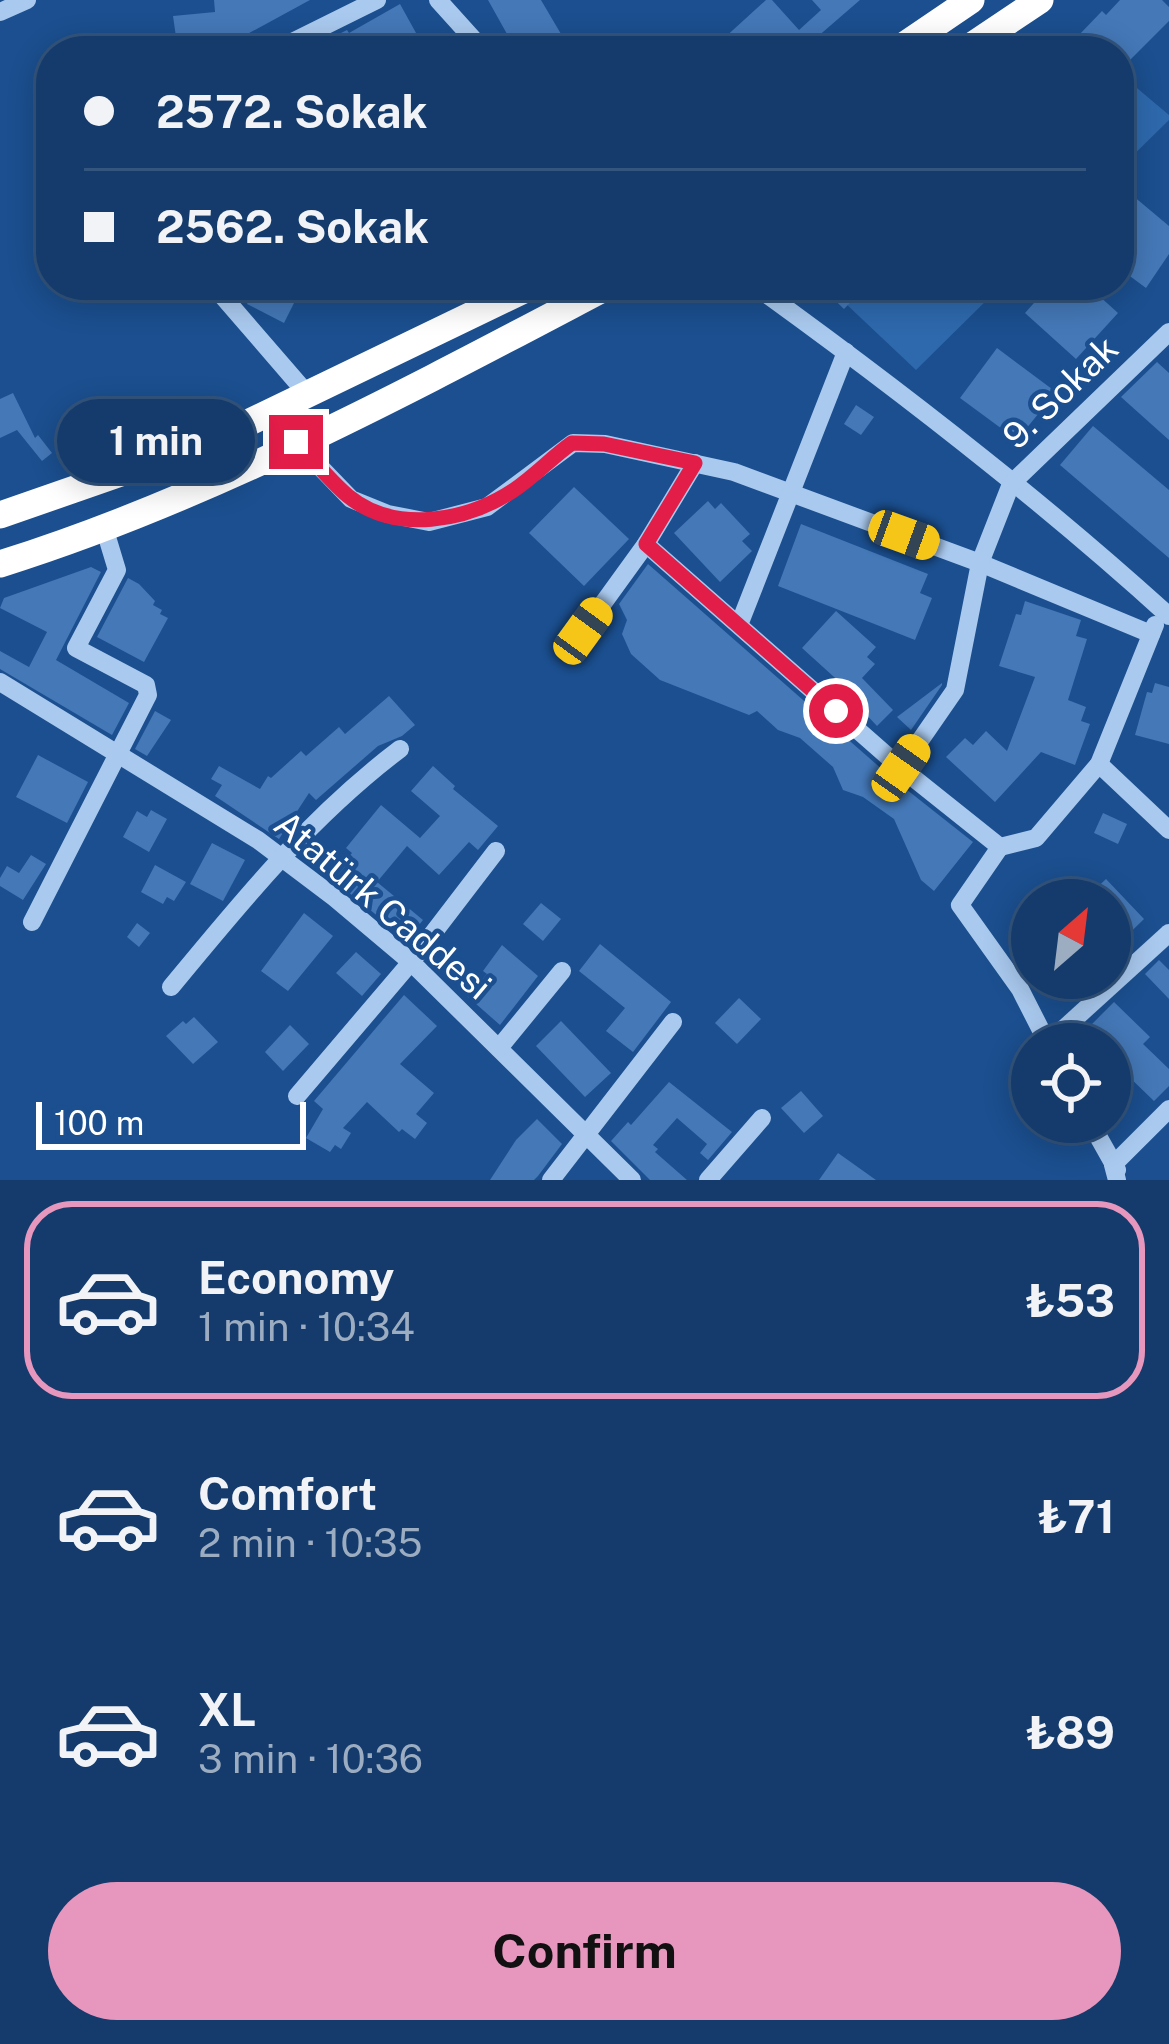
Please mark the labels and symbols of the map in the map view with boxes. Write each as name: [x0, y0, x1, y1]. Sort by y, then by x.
street label: 9. Sokak: [994, 327, 1126, 457]
callout: 1 min: [56, 400, 254, 484]
route end: [269, 415, 323, 469]
car: [864, 506, 944, 564]
car: [547, 591, 619, 671]
route start: [809, 684, 863, 738]
car: [866, 728, 936, 808]
street label: Atatürk Caddesi: [266, 802, 500, 1008]
north arrow: [1011, 879, 1131, 999]
scale bar: [36, 1096, 306, 1149]

